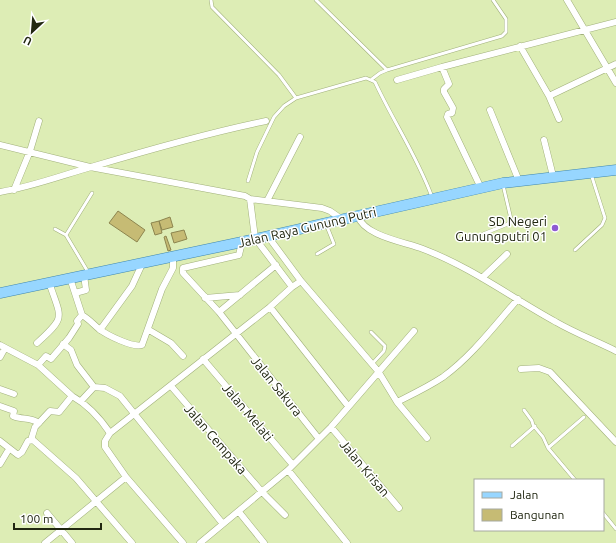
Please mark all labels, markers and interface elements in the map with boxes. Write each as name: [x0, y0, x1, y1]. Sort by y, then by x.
north arrow: [12, 12, 52, 52]
text: U: [22, 34, 34, 48]
street label: Jalan Raya Gunung Putri: [237, 204, 377, 250]
place label: SD Negeri Gunungputri 01: [455, 214, 547, 243]
marker: SD Negeri Gunungputri 01: [550, 223, 560, 233]
street label: Jalan Sakura: [249, 353, 305, 419]
street label: Jalan Melati: [220, 381, 276, 443]
street label: Jalan Cempaka: [182, 401, 250, 477]
street label: Jalan Krisan: [337, 437, 393, 499]
legend: [474, 479, 604, 531]
text: Jalan: [510, 488, 538, 501]
scale bar: [14, 505, 101, 531]
text: Bangunan: [510, 508, 564, 521]
text: 100 m: [20, 512, 53, 525]

